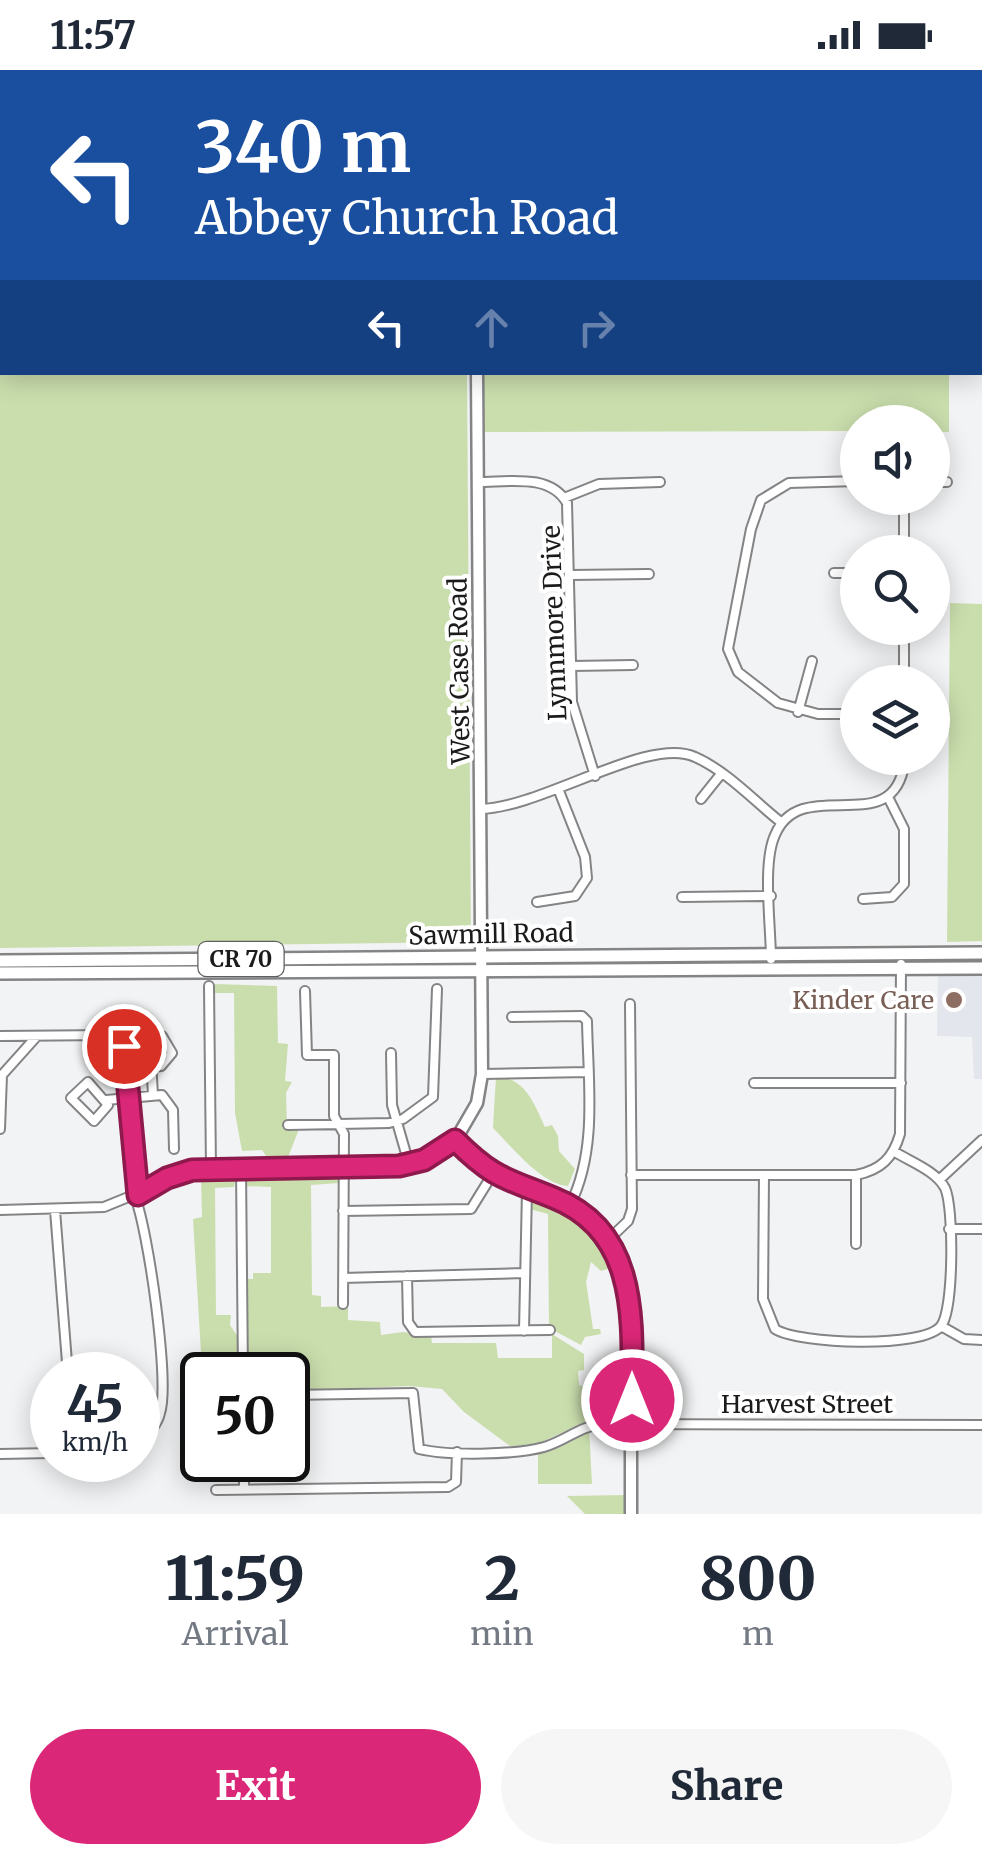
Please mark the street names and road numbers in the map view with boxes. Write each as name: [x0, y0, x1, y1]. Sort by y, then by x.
street label: Lynnmore Drive: [535, 525, 573, 721]
street label: West Case Road: [441, 577, 477, 766]
street label: Sawmill Road: [408, 917, 574, 951]
road number: CR 70: [198, 942, 284, 976]
street label: Harvest Street: [721, 1388, 893, 1420]

